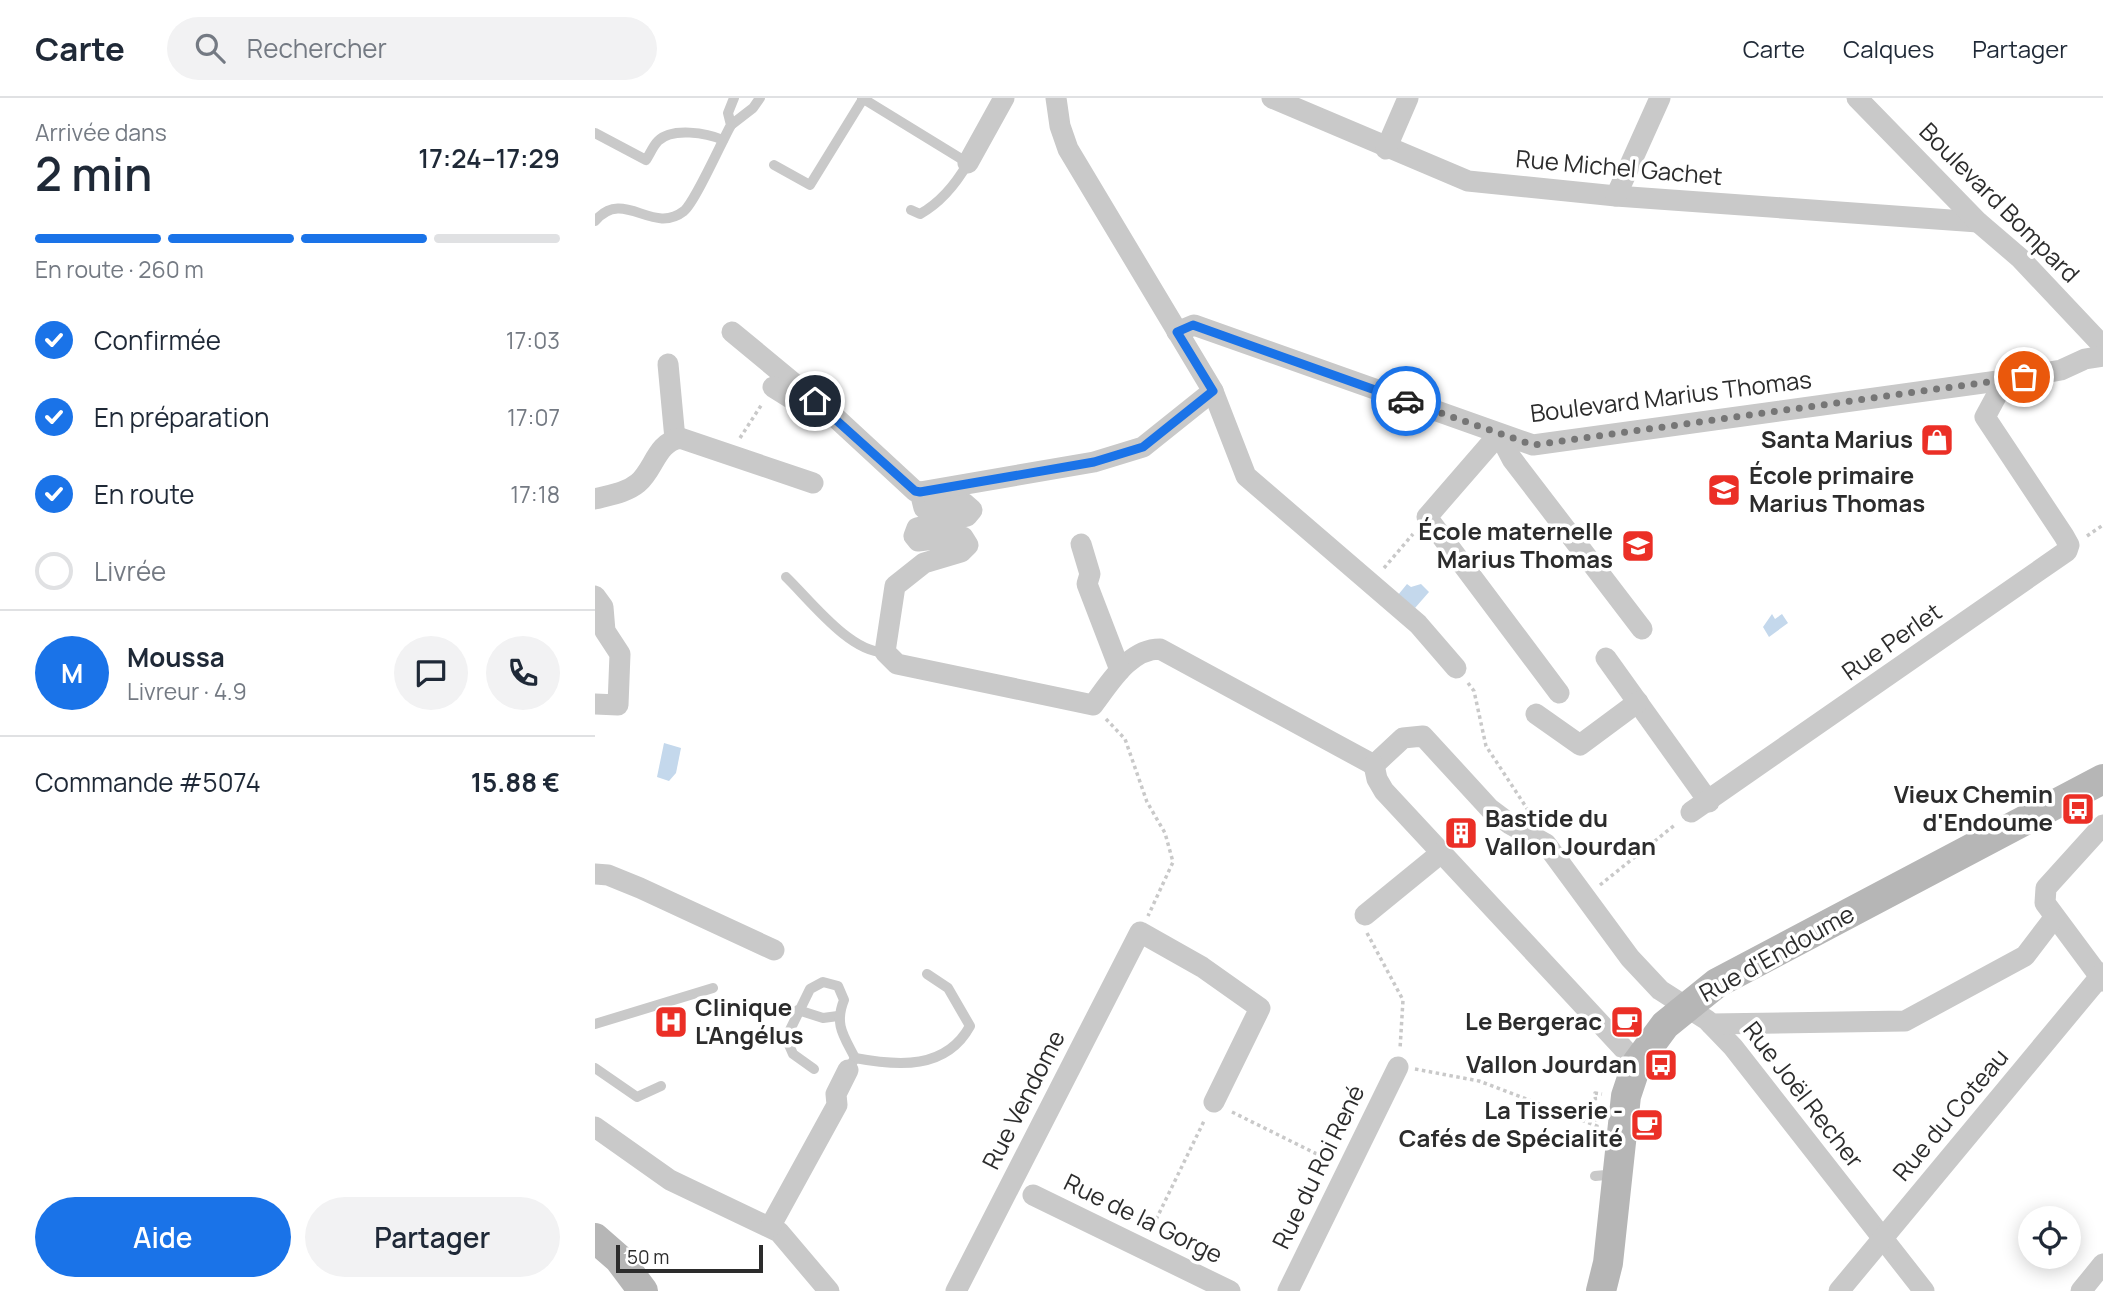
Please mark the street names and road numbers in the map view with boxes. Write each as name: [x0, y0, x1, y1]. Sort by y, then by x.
street label: Boulevard Bompard: [1913, 115, 2087, 289]
street label: Rue Michel Gachet: [1514, 141, 1724, 192]
street label: Boulevard Marius Thomas: [1528, 362, 1813, 429]
street label: Rue Perlet: [1835, 594, 1948, 687]
street label: Rue d'Endoume: [1693, 896, 1860, 1009]
street label: Rue Joël Recher: [1737, 1014, 1872, 1174]
street label: Rue Vendome: [973, 1024, 1072, 1174]
street label: Rue du Coteau: [1885, 1041, 2015, 1187]
street label: Rue du Roi René: [1264, 1079, 1372, 1254]
street label: Rue de la Gorge: [1059, 1165, 1228, 1270]

